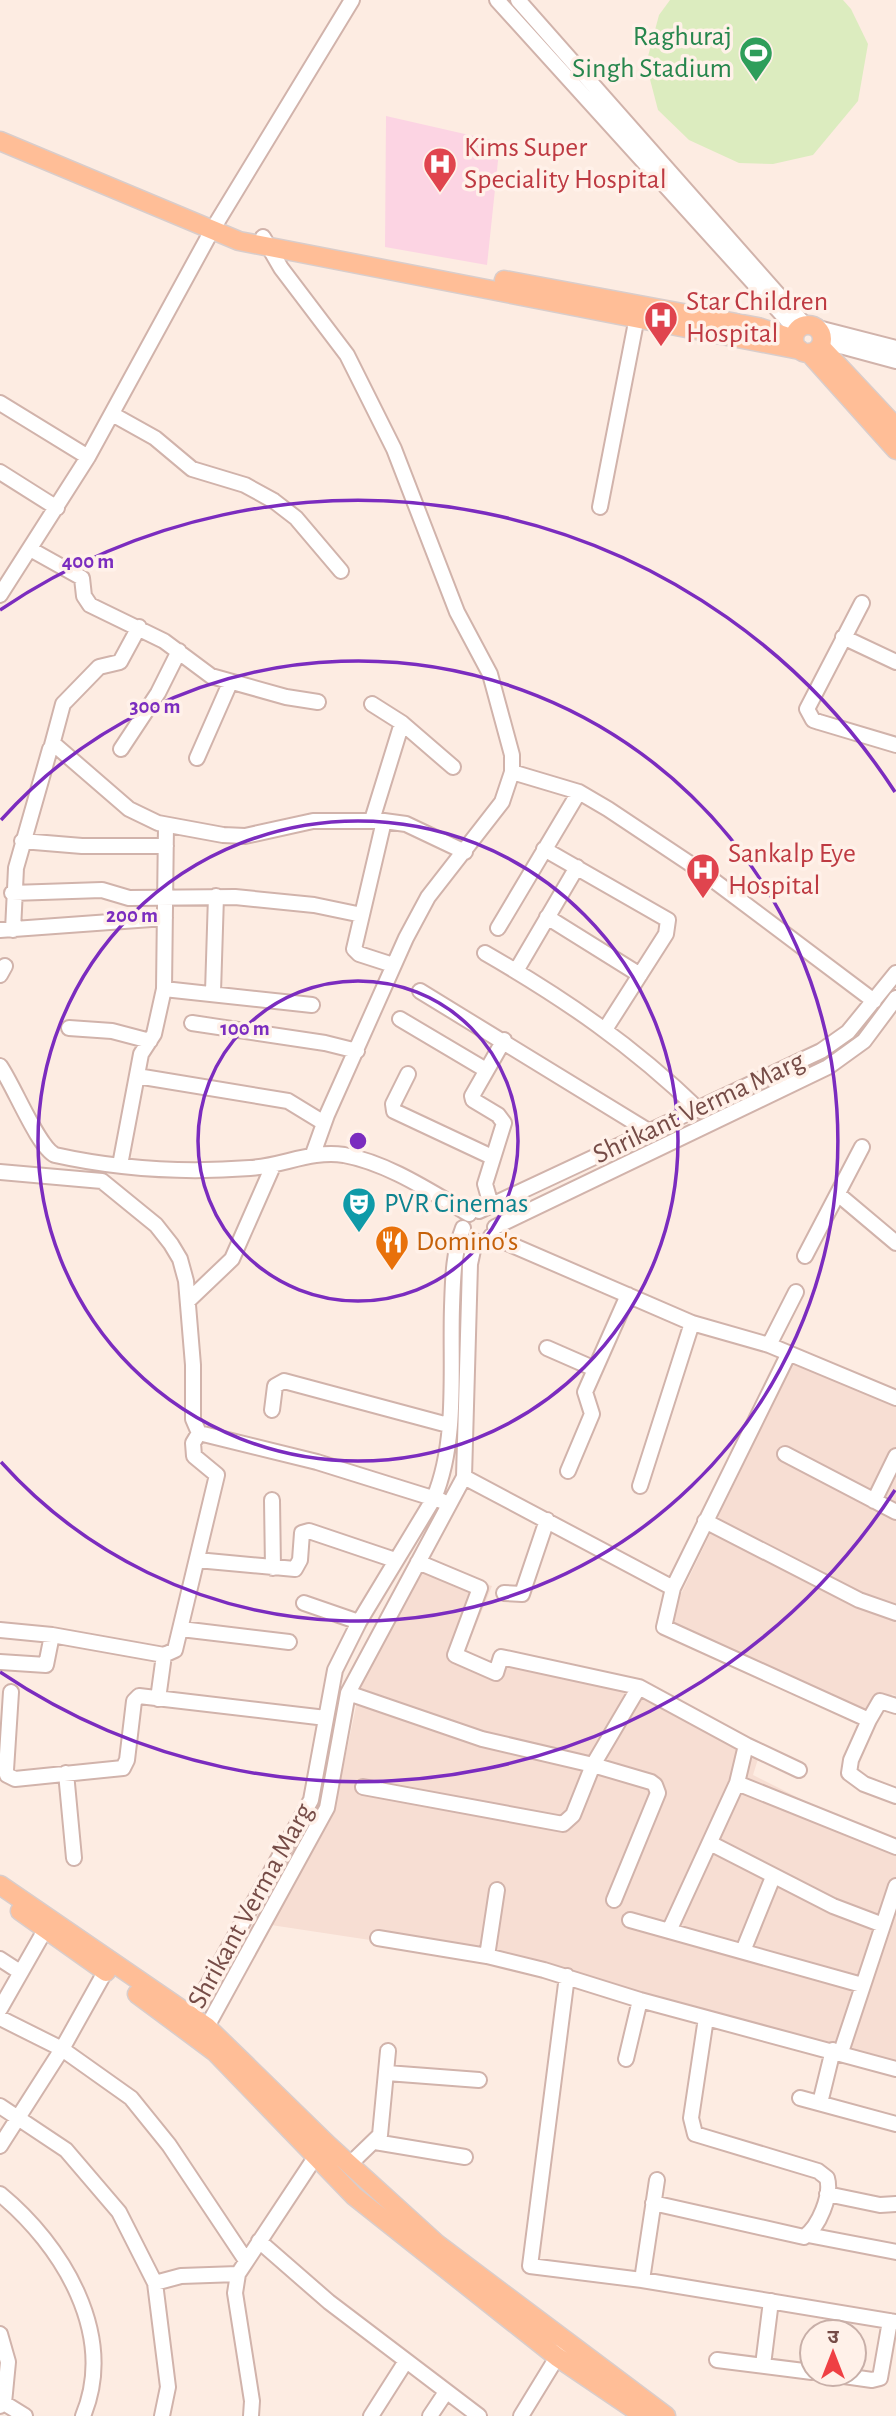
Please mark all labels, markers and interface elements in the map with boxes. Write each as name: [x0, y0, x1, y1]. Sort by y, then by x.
place label: Raghuraj Singh Stadium: [572, 23, 732, 83]
sports icon: Raghuraj Singh Stadium: [737, 34, 775, 83]
place label: Kims Super Speciality Hospital: [464, 134, 667, 194]
hospital icon: Kims Super Speciality Hospital: [421, 145, 459, 194]
place label: Star Children Hospital: [686, 288, 828, 348]
hospital icon: Star Children Hospital: [642, 299, 680, 348]
text: 400 m: [62, 551, 114, 572]
text: 300 m: [129, 696, 181, 717]
place label: Sankalp Eye Hospital: [728, 840, 856, 900]
hospital icon: Sankalp Eye Hospital: [684, 851, 722, 900]
text: 200 m: [106, 905, 158, 926]
text: 100 m: [220, 1018, 270, 1039]
street label: Shrikant Verma Marg: [589, 1047, 809, 1169]
centre of rings: [346, 1129, 370, 1153]
theatre icon: PVR Cinemas: [340, 1185, 378, 1234]
place label: PVR Cinemas: [384, 1190, 528, 1218]
restaurant icon: Domino's: [373, 1223, 411, 1272]
place label: Domino's: [416, 1228, 518, 1256]
street label: Shrikant Verma Marg: [183, 1799, 319, 2013]
north arrow: [798, 2318, 868, 2388]
text: उ: [827, 2328, 839, 2347]

